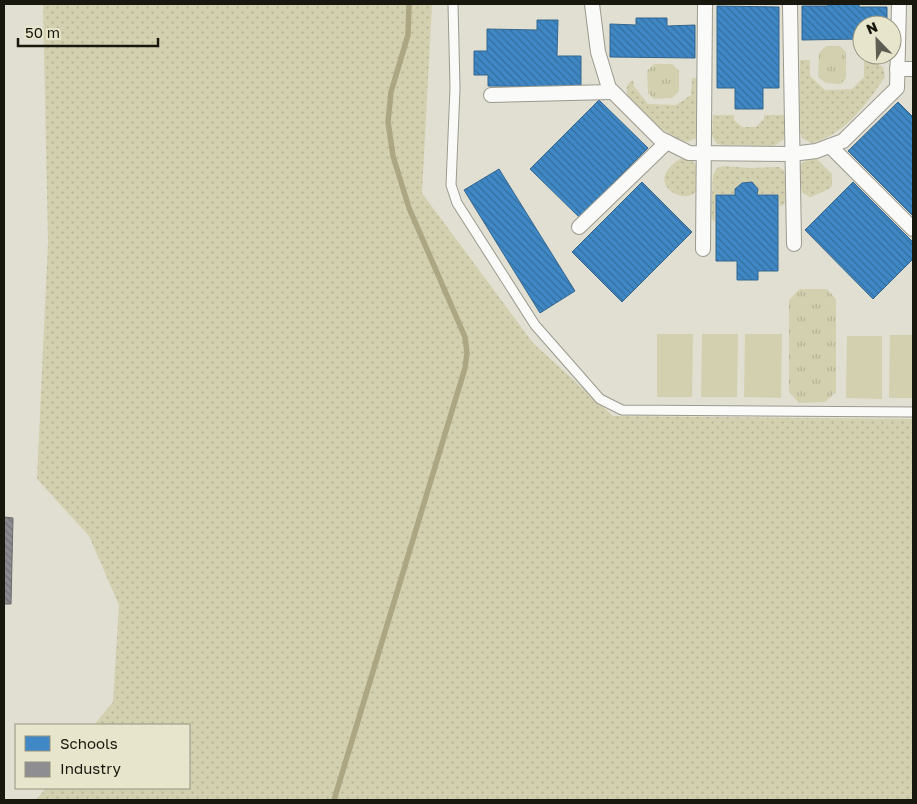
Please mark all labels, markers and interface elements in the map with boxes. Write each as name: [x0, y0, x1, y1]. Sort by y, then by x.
scale bar: [18, 15, 158, 47]
north arrow: [852, 15, 902, 65]
text: N: [864, 18, 880, 37]
text: 50 m: [25, 23, 60, 41]
legend: [15, 724, 190, 789]
text: Schools: [60, 734, 118, 752]
text: Industry: [60, 759, 121, 777]

